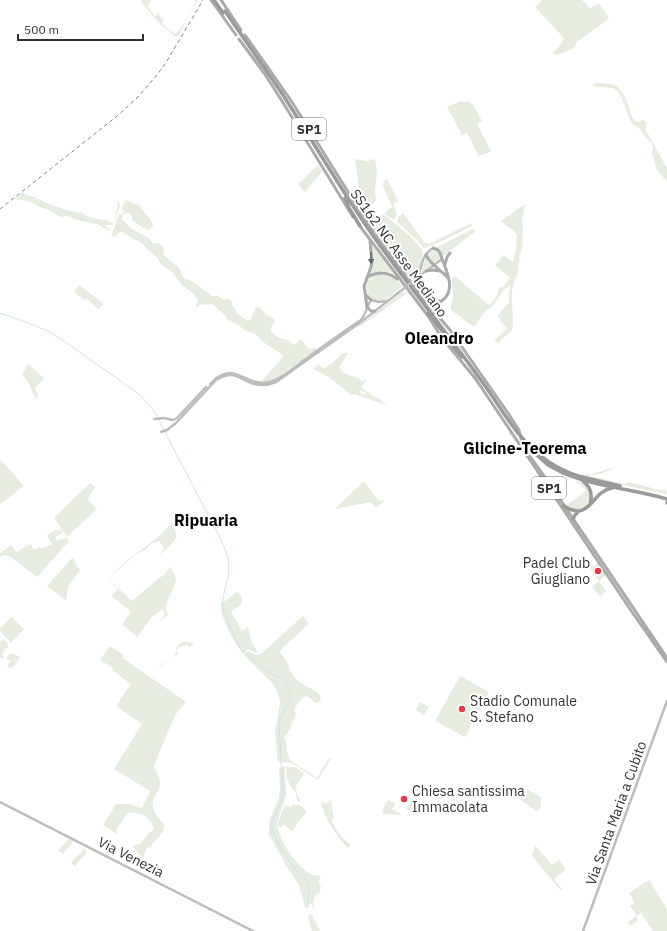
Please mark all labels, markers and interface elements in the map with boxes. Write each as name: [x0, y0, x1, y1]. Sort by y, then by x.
scale bar: [18, 16, 143, 42]
text: 500 m: [24, 22, 59, 37]
road number: SP1: [292, 118, 326, 140]
street label: SS162 NC Asse Mediano: [346, 185, 452, 321]
one-way arrow: [368, 252, 374, 265]
district label: Oleandro: [404, 328, 474, 348]
district label: Glicine-Teorema: [463, 438, 587, 458]
road number: SP1: [532, 477, 566, 499]
district label: Ripuaria: [174, 510, 238, 530]
place label: Padel Club Giugliano: [523, 554, 590, 588]
marker: Padel Club Giugliano: [593, 566, 603, 576]
place label: Stadio Comunale S. Stefano: [470, 692, 577, 726]
marker: Stadio Comunale S. Stefano: [457, 704, 467, 714]
street label: Via Santa Maria a Cubito: [582, 738, 651, 888]
place label: Chiesa santissima Immacolata: [412, 782, 525, 816]
marker: Chiesa santissima Immacolata: [399, 794, 409, 804]
street label: Via Venezia: [95, 833, 167, 882]

